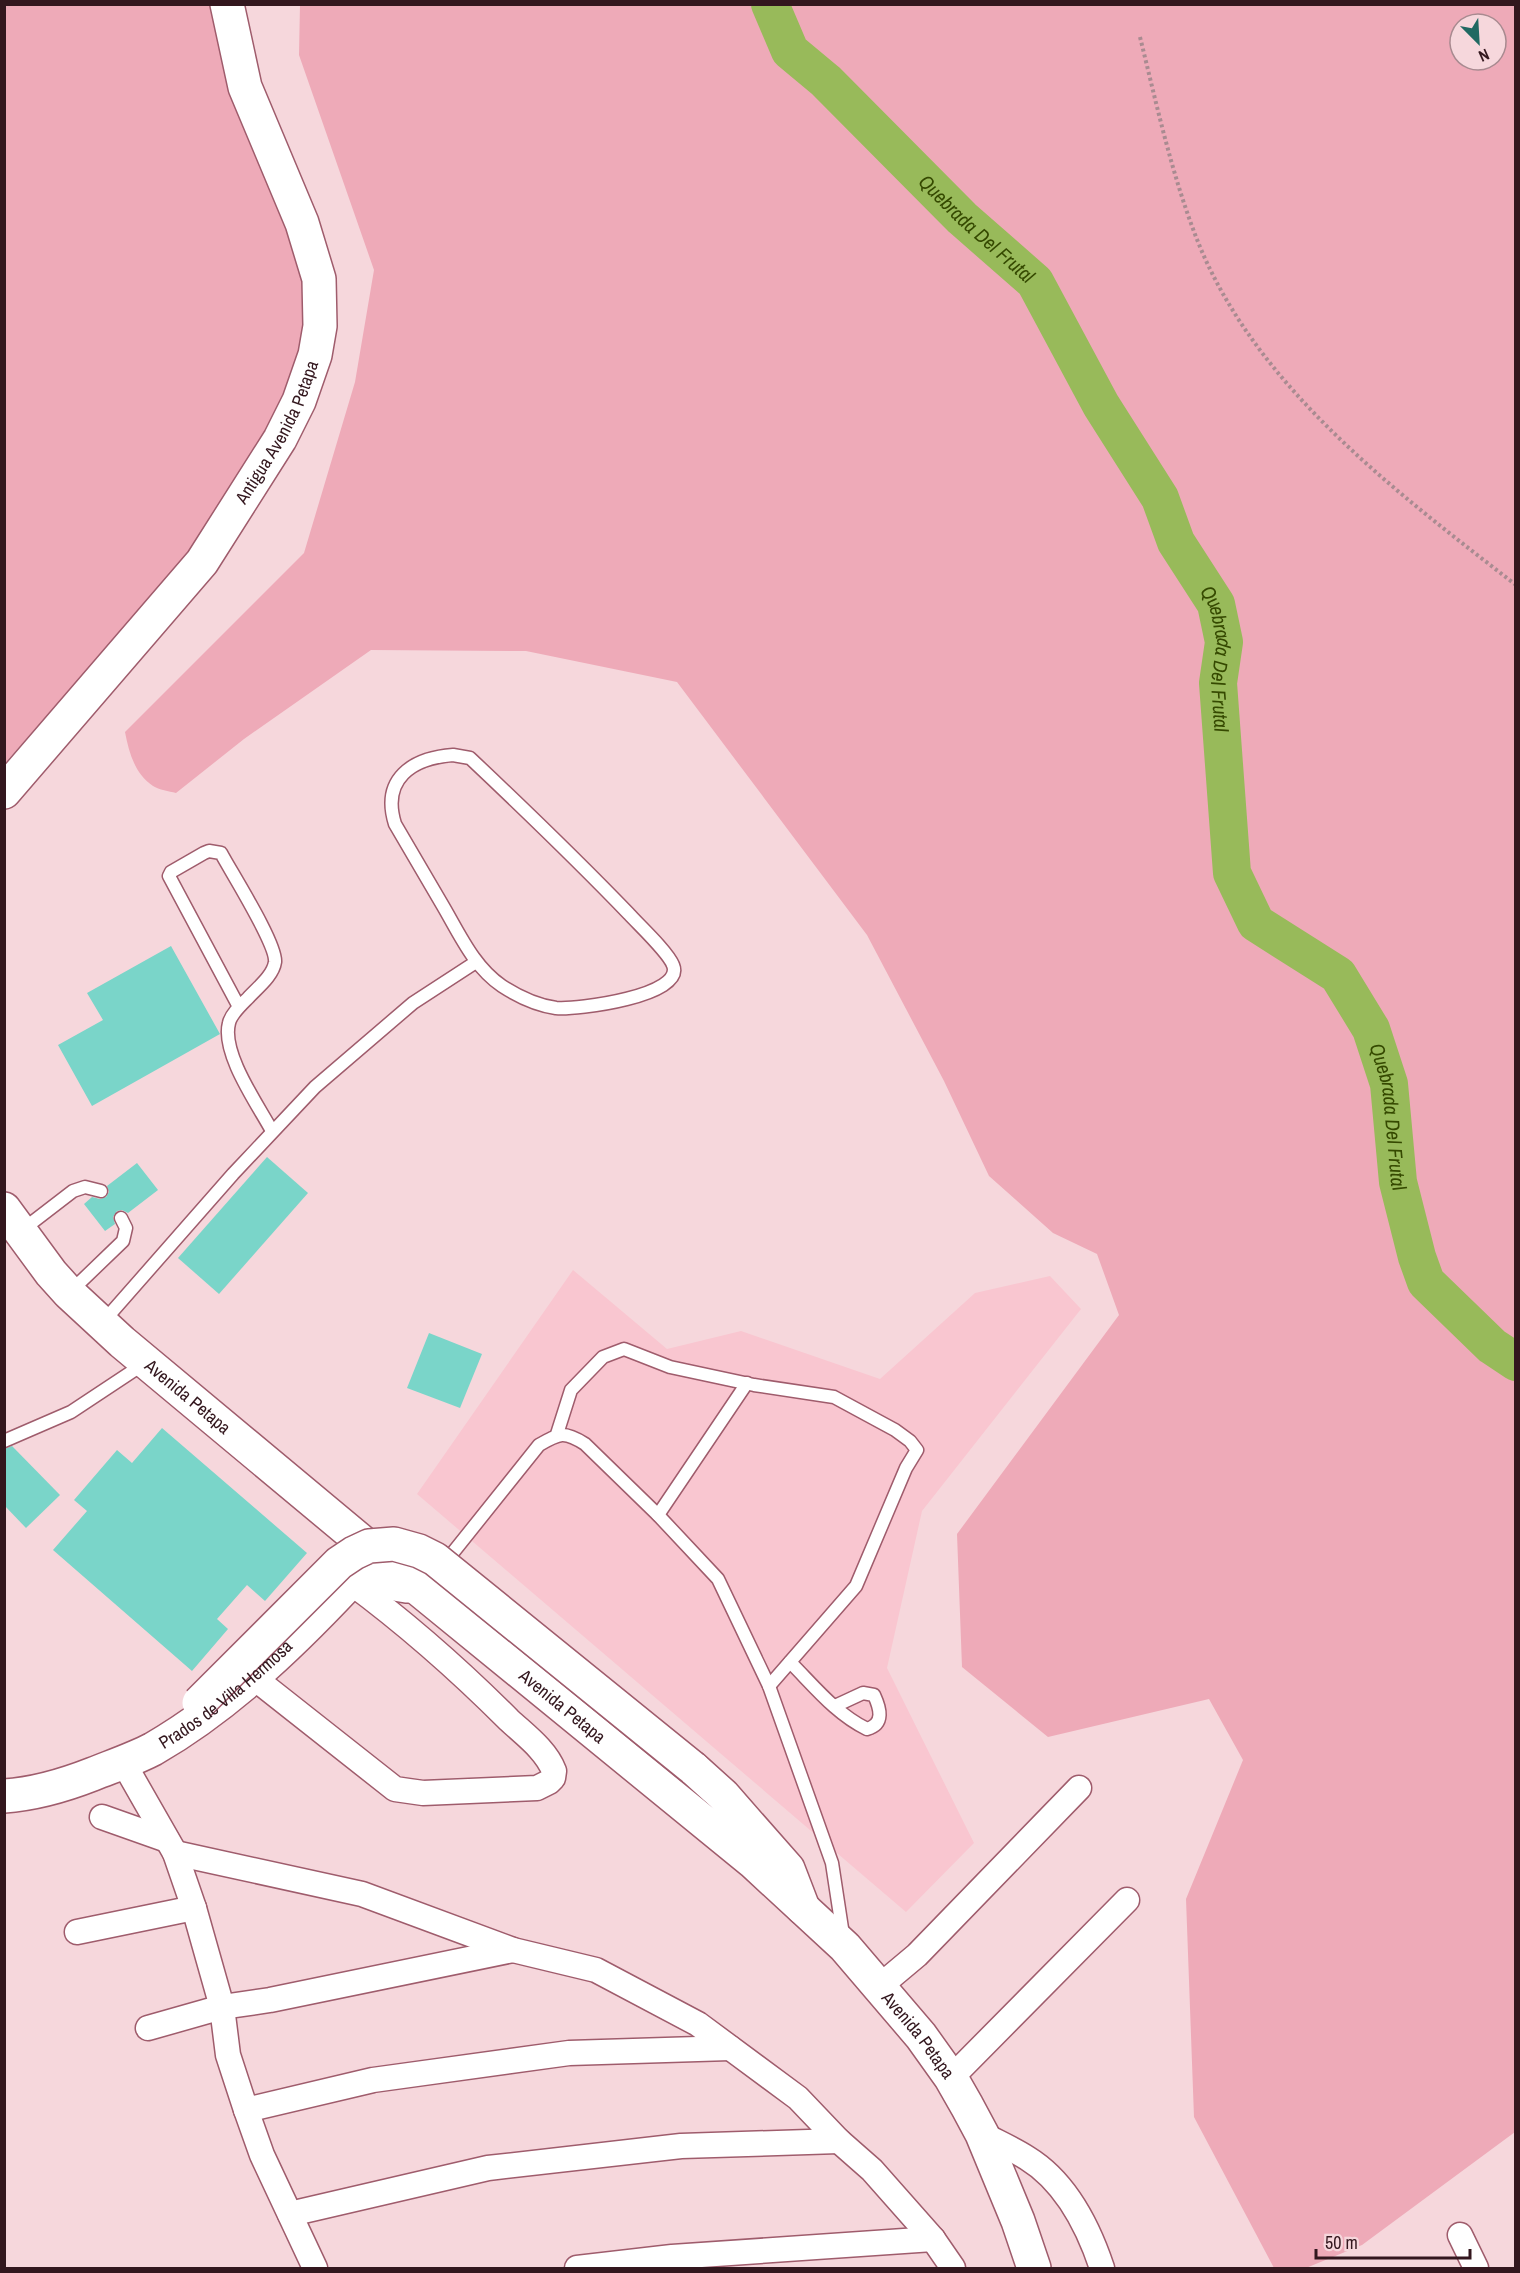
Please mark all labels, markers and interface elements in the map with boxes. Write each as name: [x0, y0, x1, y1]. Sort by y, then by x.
north arrow: [1448, 12, 1508, 72]
text: N: [1475, 44, 1493, 68]
water label: Quebrada Del Frutal: [913, 168, 1041, 289]
street label: Antigua Avenida Petapa: [228, 357, 324, 509]
water label: Quebrada Del Frutal: [1194, 580, 1238, 733]
water label: Quebrada Del Frutal: [1364, 1040, 1414, 1193]
street label: Avenida Petapa: [139, 1353, 236, 1440]
street label: Prados de Villa Hermosa: [154, 1634, 298, 1755]
street label: Avenida Petapa: [513, 1662, 611, 1749]
street label: Avenida Petapa: [876, 1985, 961, 2084]
scale bar: [1316, 2222, 1470, 2260]
text: 50 m: [1325, 2230, 1358, 2255]

